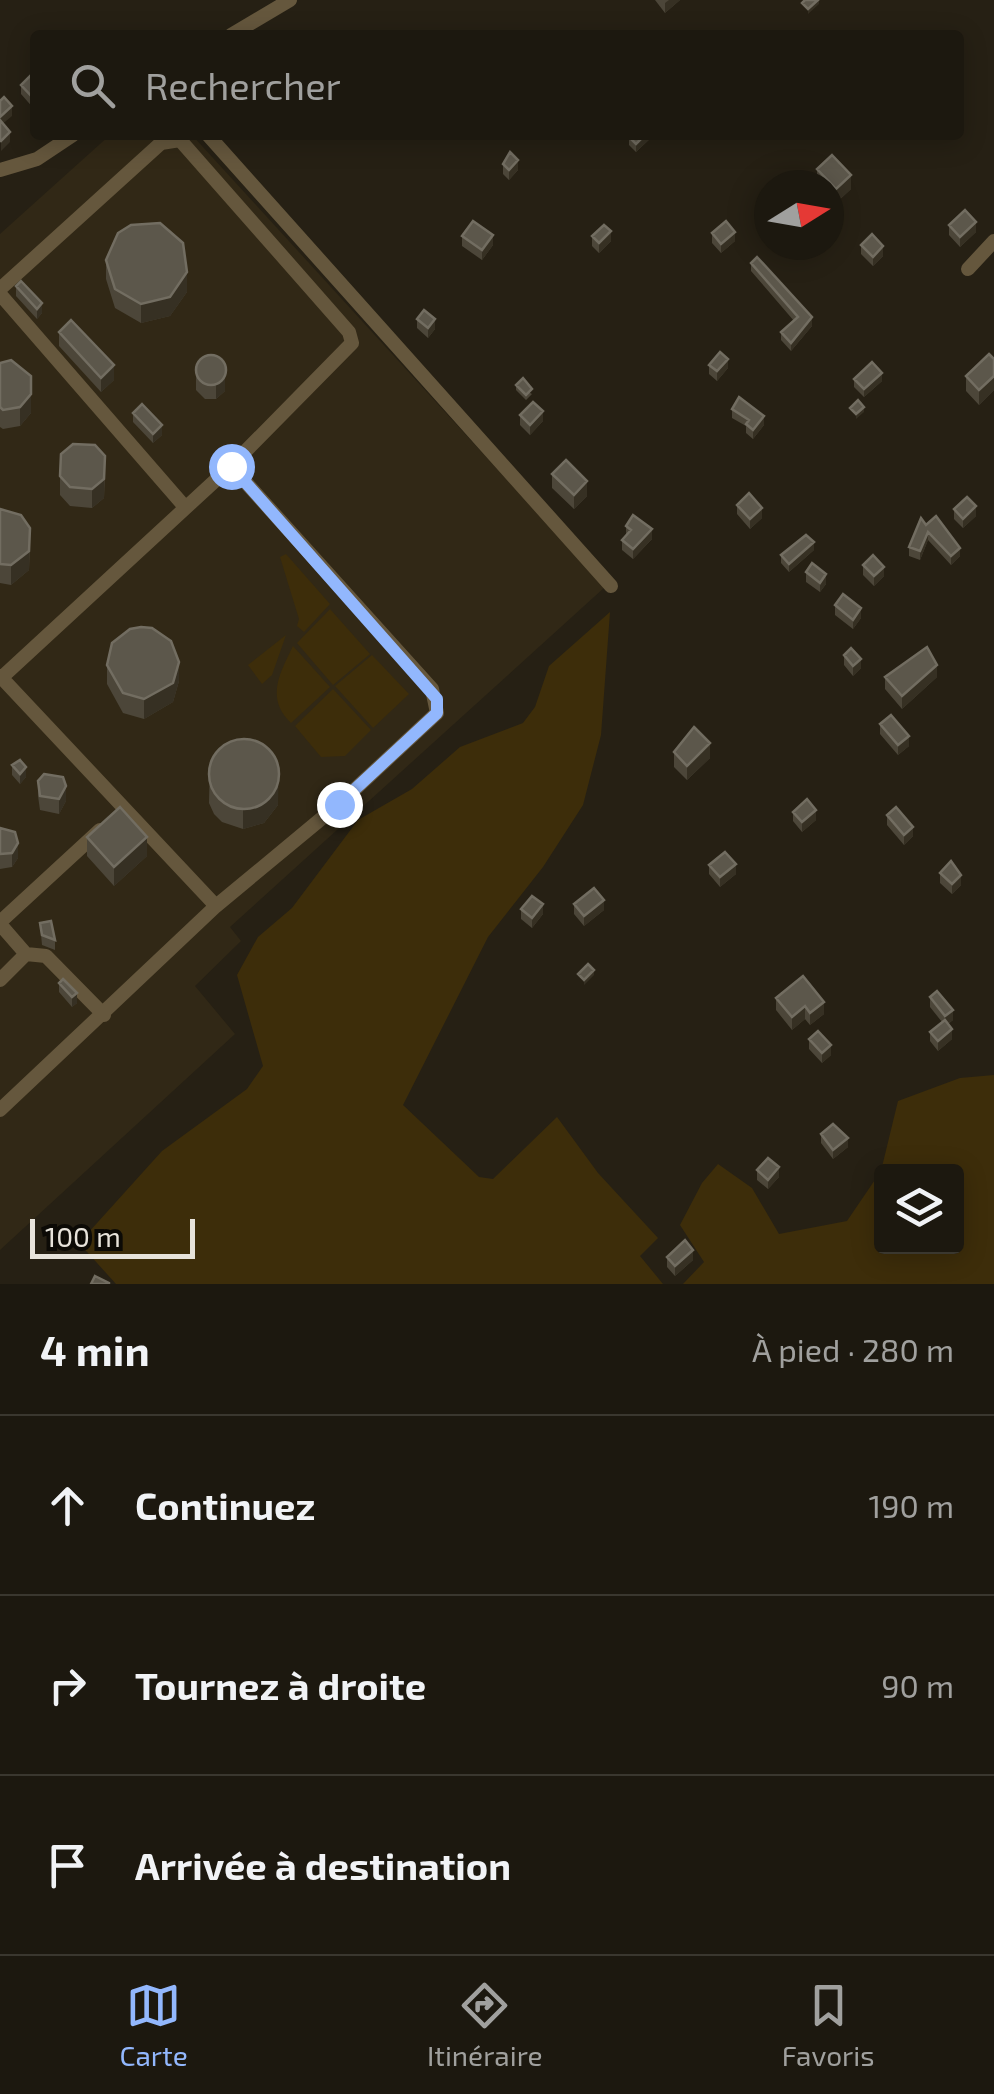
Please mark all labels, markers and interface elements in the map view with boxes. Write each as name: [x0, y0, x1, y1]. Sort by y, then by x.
search box: [30, 30, 964, 140]
icon: search: [65, 58, 120, 113]
text: Rechercher: [145, 62, 341, 108]
north arrow: [754, 170, 844, 260]
route start: [209, 444, 255, 490]
route end: [317, 782, 363, 828]
map controls: [874, 1164, 964, 1254]
button: layers: [874, 1164, 964, 1254]
scale bar: [30, 1214, 195, 1258]
text: 100 m: [45, 1219, 121, 1253]
text: 4 min: [40, 1324, 150, 1374]
text: À pied · 280 m: [752, 1330, 954, 1368]
icon: ahead: [40, 1478, 95, 1533]
text: Continuez: [135, 1482, 315, 1528]
text: 190 m: [868, 1486, 954, 1524]
icon: right: [40, 1658, 95, 1713]
text: Tournez à droite: [135, 1662, 426, 1708]
text: 90 m: [881, 1666, 954, 1704]
icon: arrive: [40, 1838, 95, 1893]
text: Arrivée à destination: [135, 1842, 511, 1888]
tab: Carte: [120, 1978, 188, 2072]
tab: Itinéraire: [427, 1978, 543, 2072]
tab: Favoris: [782, 1978, 874, 2072]

